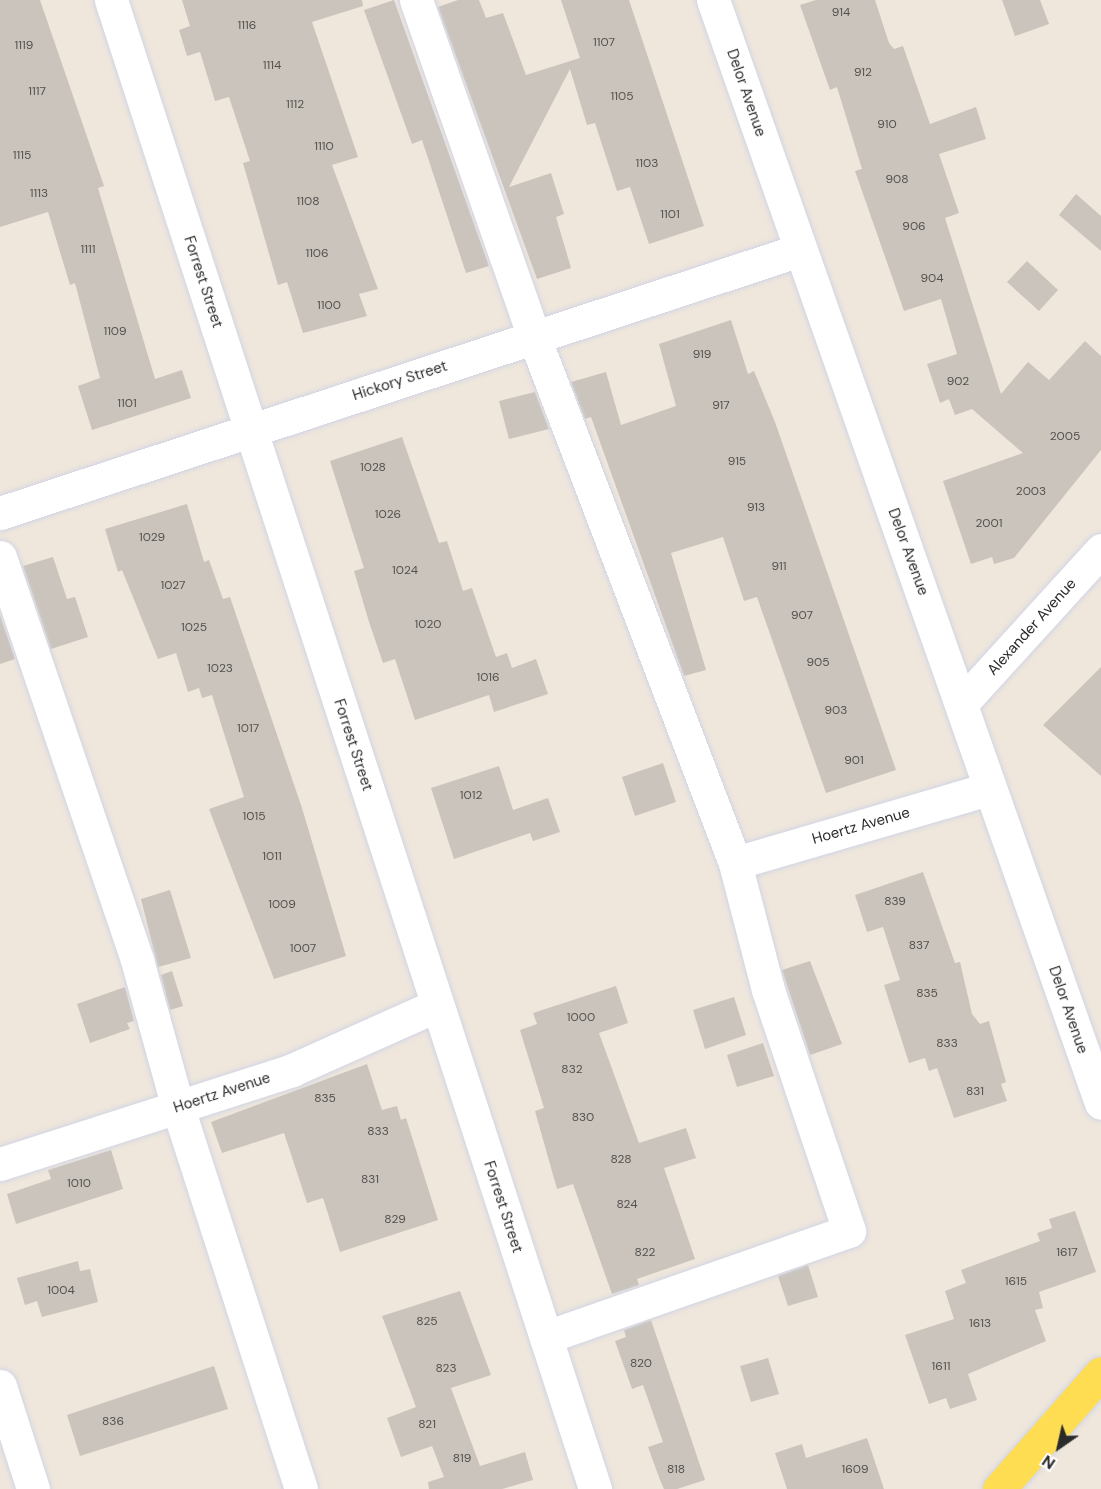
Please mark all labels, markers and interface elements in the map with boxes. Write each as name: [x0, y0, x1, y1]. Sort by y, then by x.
house number: 914: [832, 6, 850, 20]
house number: 1116: [238, 19, 256, 33]
house number: 1107: [593, 36, 615, 50]
house number: 1119: [15, 39, 33, 53]
street label: Delor Avenue: [723, 47, 769, 139]
house number: 1114: [263, 59, 281, 73]
house number: 912: [854, 66, 872, 80]
house number: 1117: [28, 85, 46, 99]
house number: 1105: [610, 90, 634, 104]
house number: 1112: [286, 98, 304, 112]
house number: 910: [877, 118, 897, 132]
house number: 1110: [314, 140, 334, 154]
house number: 1115: [13, 149, 31, 163]
house number: 1103: [636, 157, 658, 171]
house number: 908: [885, 173, 909, 187]
house number: 1113: [30, 187, 48, 201]
house number: 1108: [297, 195, 319, 209]
house number: 1101: [660, 208, 680, 222]
house number: 906: [902, 220, 926, 234]
street label: Forrest Street: [180, 234, 226, 330]
house number: 1111: [81, 243, 95, 257]
house number: 1106: [305, 247, 329, 261]
house number: 904: [920, 272, 944, 286]
house number: 1100: [317, 299, 341, 313]
house number: 1109: [103, 325, 127, 339]
house number: 919: [693, 348, 711, 362]
street label: Hickory Street: [350, 357, 450, 405]
house number: 902: [947, 375, 969, 389]
house number: 1101: [117, 397, 137, 411]
house number: 917: [712, 399, 730, 413]
house number: 2005: [1050, 430, 1080, 444]
house number: 915: [728, 455, 746, 469]
house number: 1028: [360, 461, 386, 475]
house number: 2003: [1016, 485, 1046, 499]
house number: 913: [747, 501, 765, 515]
street label: Delor Avenue: [884, 506, 932, 598]
house number: 1026: [375, 508, 401, 522]
house number: 2001: [976, 517, 1002, 531]
house number: 1029: [139, 531, 165, 545]
house number: 911: [772, 560, 786, 574]
house number: 1024: [392, 564, 418, 578]
street label: Alexander Avenue: [984, 575, 1080, 679]
house number: 1027: [161, 579, 185, 593]
house number: 907: [791, 609, 813, 623]
house number: 1020: [415, 618, 441, 632]
house number: 1025: [181, 621, 207, 635]
house number: 905: [806, 656, 830, 670]
house number: 1023: [207, 662, 233, 676]
house number: 1016: [476, 671, 500, 685]
street label: Forrest Street: [330, 697, 376, 793]
house number: 903: [825, 704, 847, 718]
house number: 1017: [237, 722, 259, 736]
house number: 901: [844, 754, 864, 768]
house number: 1012: [460, 789, 482, 803]
street label: Hoertz Avenue: [810, 803, 912, 849]
house number: 1015: [242, 810, 266, 824]
house number: 1011: [262, 850, 282, 864]
house number: 839: [884, 895, 906, 909]
house number: 1009: [268, 898, 296, 912]
house number: 837: [909, 939, 929, 953]
house number: 1007: [290, 942, 316, 956]
street label: Delor Avenue: [1045, 964, 1091, 1056]
house number: 835: [916, 987, 938, 1001]
house number: 1000: [567, 1011, 595, 1025]
house number: 833: [936, 1037, 958, 1051]
house number: 832: [561, 1063, 583, 1077]
street label: Hoertz Avenue: [171, 1069, 273, 1117]
house number: 831: [966, 1085, 984, 1099]
house number: 835: [314, 1092, 336, 1106]
house number: 830: [572, 1111, 594, 1125]
house number: 833: [367, 1125, 389, 1139]
house number: 828: [610, 1153, 632, 1167]
street label: Forrest Street: [480, 1159, 526, 1255]
house number: 831: [361, 1173, 379, 1187]
house number: 1010: [67, 1177, 91, 1191]
house number: 824: [616, 1198, 638, 1212]
house number: 829: [384, 1213, 406, 1227]
house number: 822: [635, 1246, 655, 1260]
house number: 1617: [1056, 1246, 1078, 1260]
house number: 1615: [1005, 1275, 1027, 1289]
house number: 1004: [47, 1284, 75, 1298]
house number: 825: [416, 1315, 438, 1329]
house number: 1613: [969, 1317, 991, 1331]
house number: 820: [630, 1357, 652, 1371]
house number: 1611: [932, 1360, 950, 1374]
house number: 823: [435, 1362, 457, 1376]
house number: 836: [102, 1415, 124, 1429]
north arrow: [1029, 1417, 1089, 1477]
house number: 821: [418, 1418, 436, 1432]
text: N: [1038, 1450, 1059, 1474]
house number: 819: [453, 1452, 471, 1466]
house number: 818: [667, 1463, 685, 1477]
house number: 1609: [841, 1463, 869, 1477]

